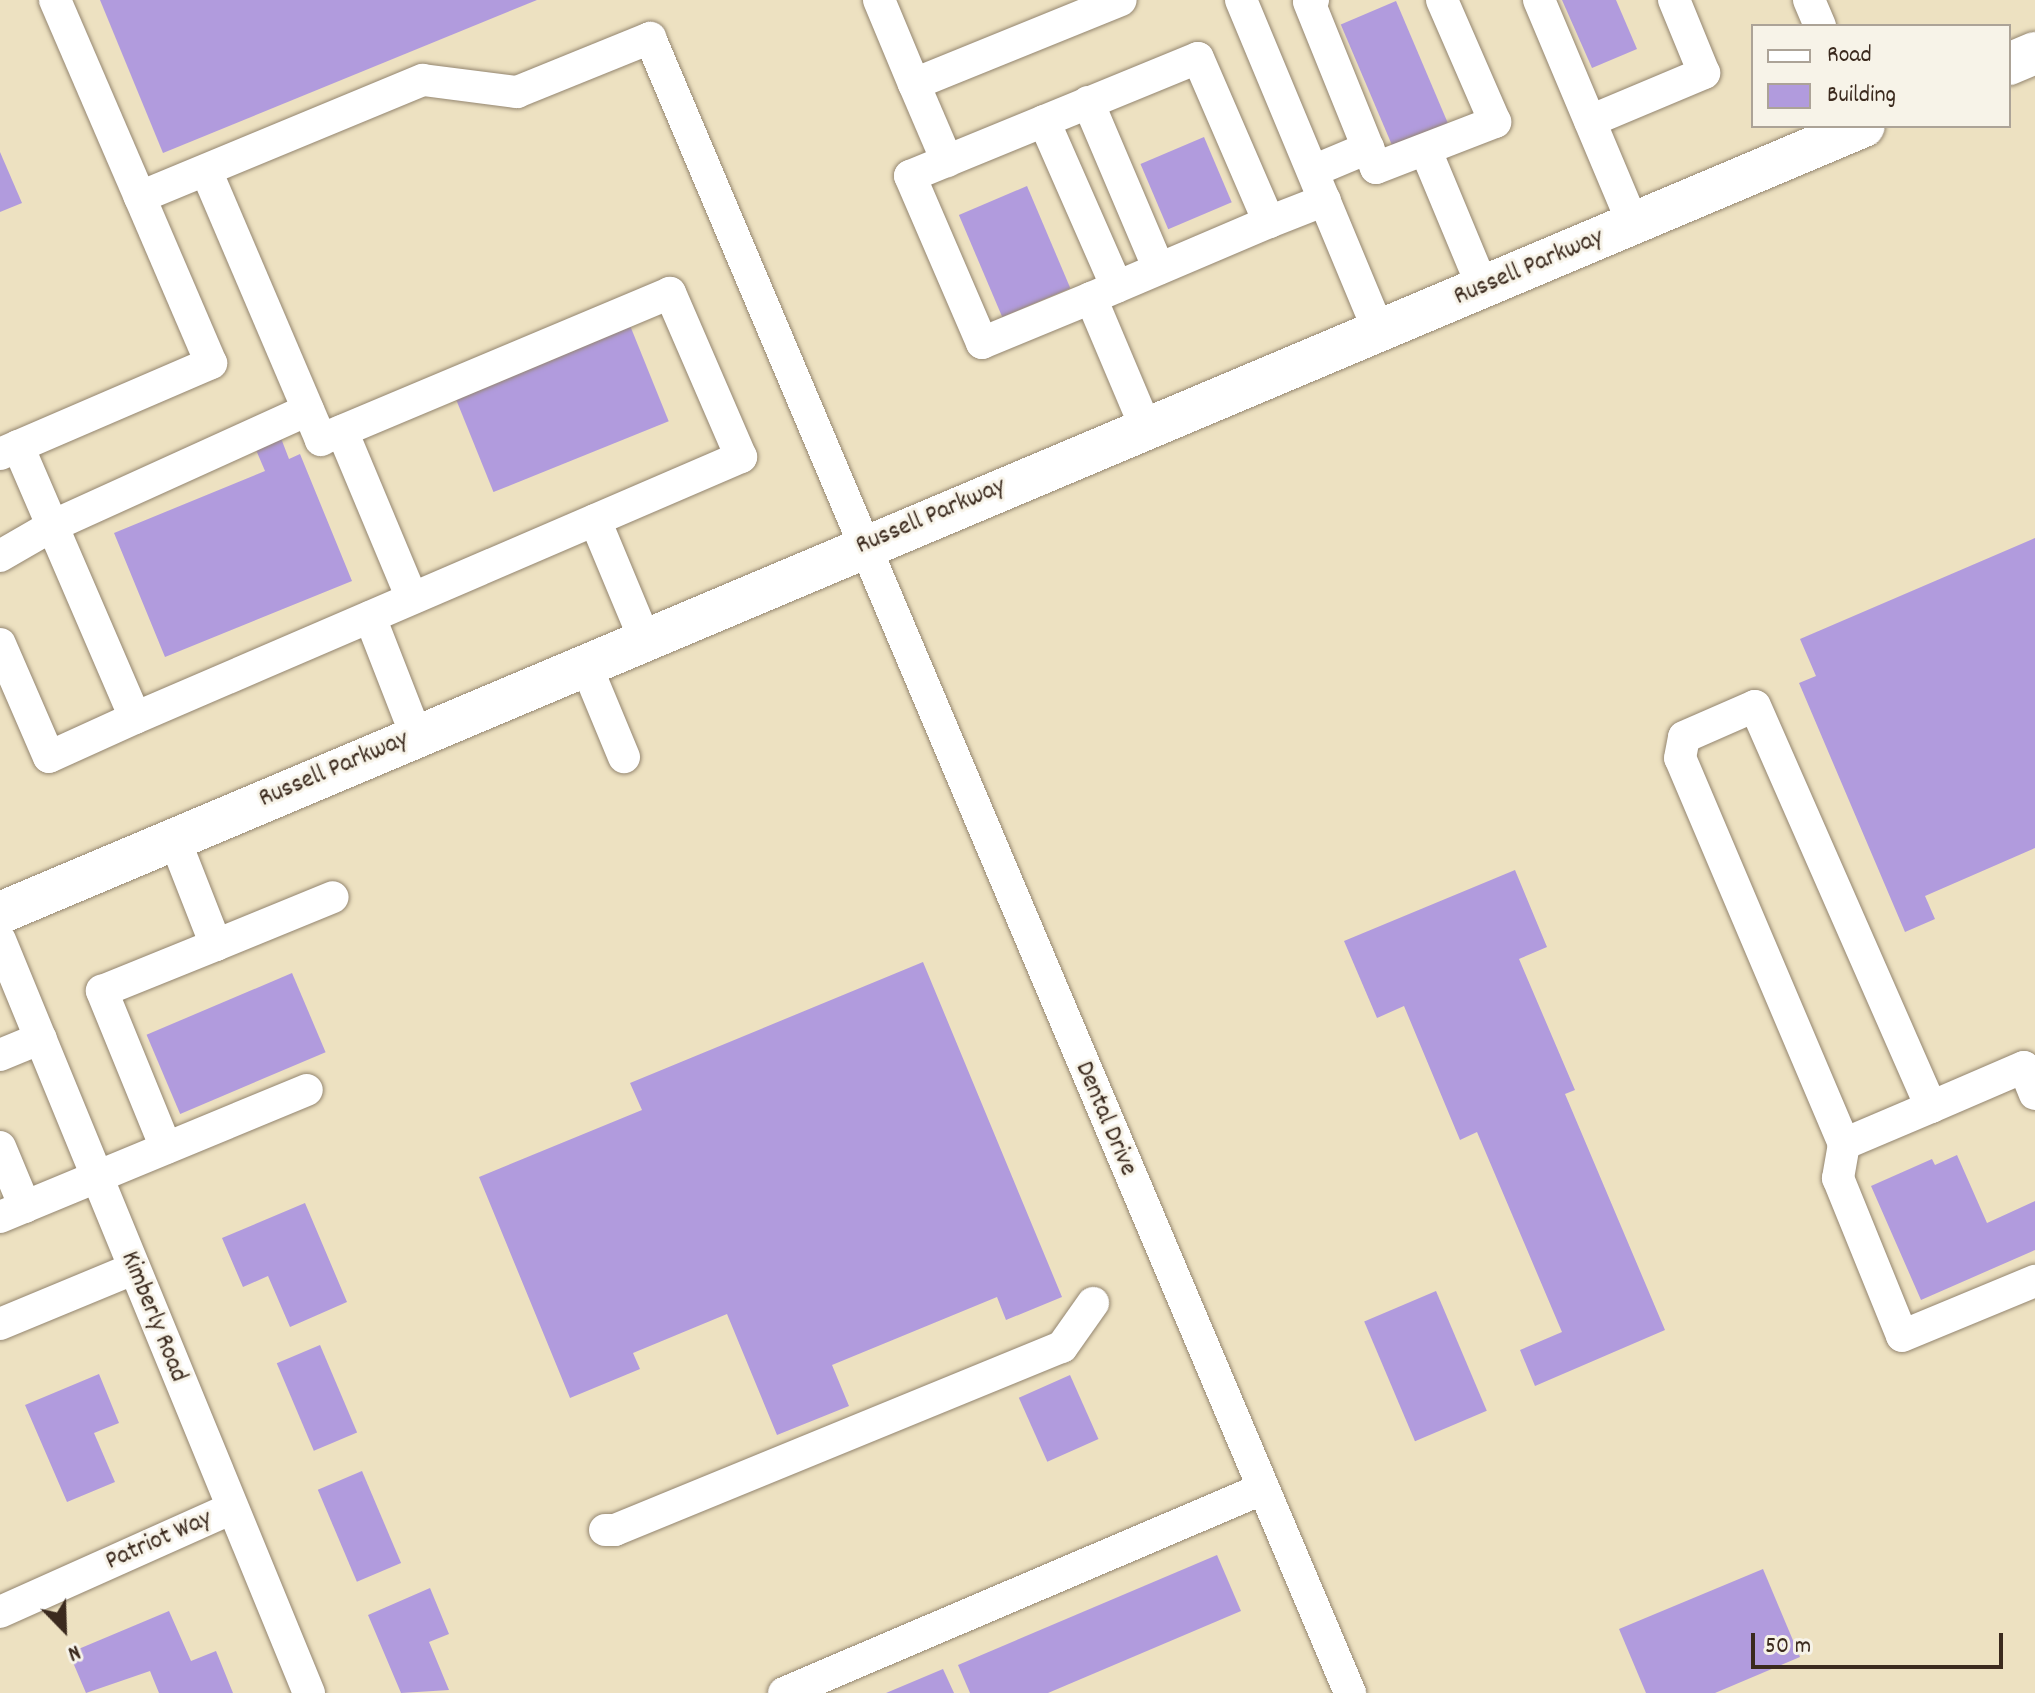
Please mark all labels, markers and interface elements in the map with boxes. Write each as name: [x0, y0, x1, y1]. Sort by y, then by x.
legend: [1751, 24, 2011, 128]
text: Road: [1827, 39, 1872, 73]
text: Building: [1827, 79, 1896, 113]
street label: Russell Parkway: [1450, 223, 1608, 313]
street label: Russell Parkway: [852, 472, 1010, 562]
street label: Russell Parkway: [255, 725, 413, 815]
street label: Dental Drive: [1067, 1057, 1143, 1181]
street label: Kimberly Road: [113, 1247, 193, 1387]
street label: Patriot Way: [101, 1504, 217, 1578]
north arrow: [24, 1589, 104, 1669]
scale bar: [1755, 1617, 2007, 1667]
text: 50 m: [1765, 1630, 1811, 1664]
text: N: [63, 1635, 85, 1668]

